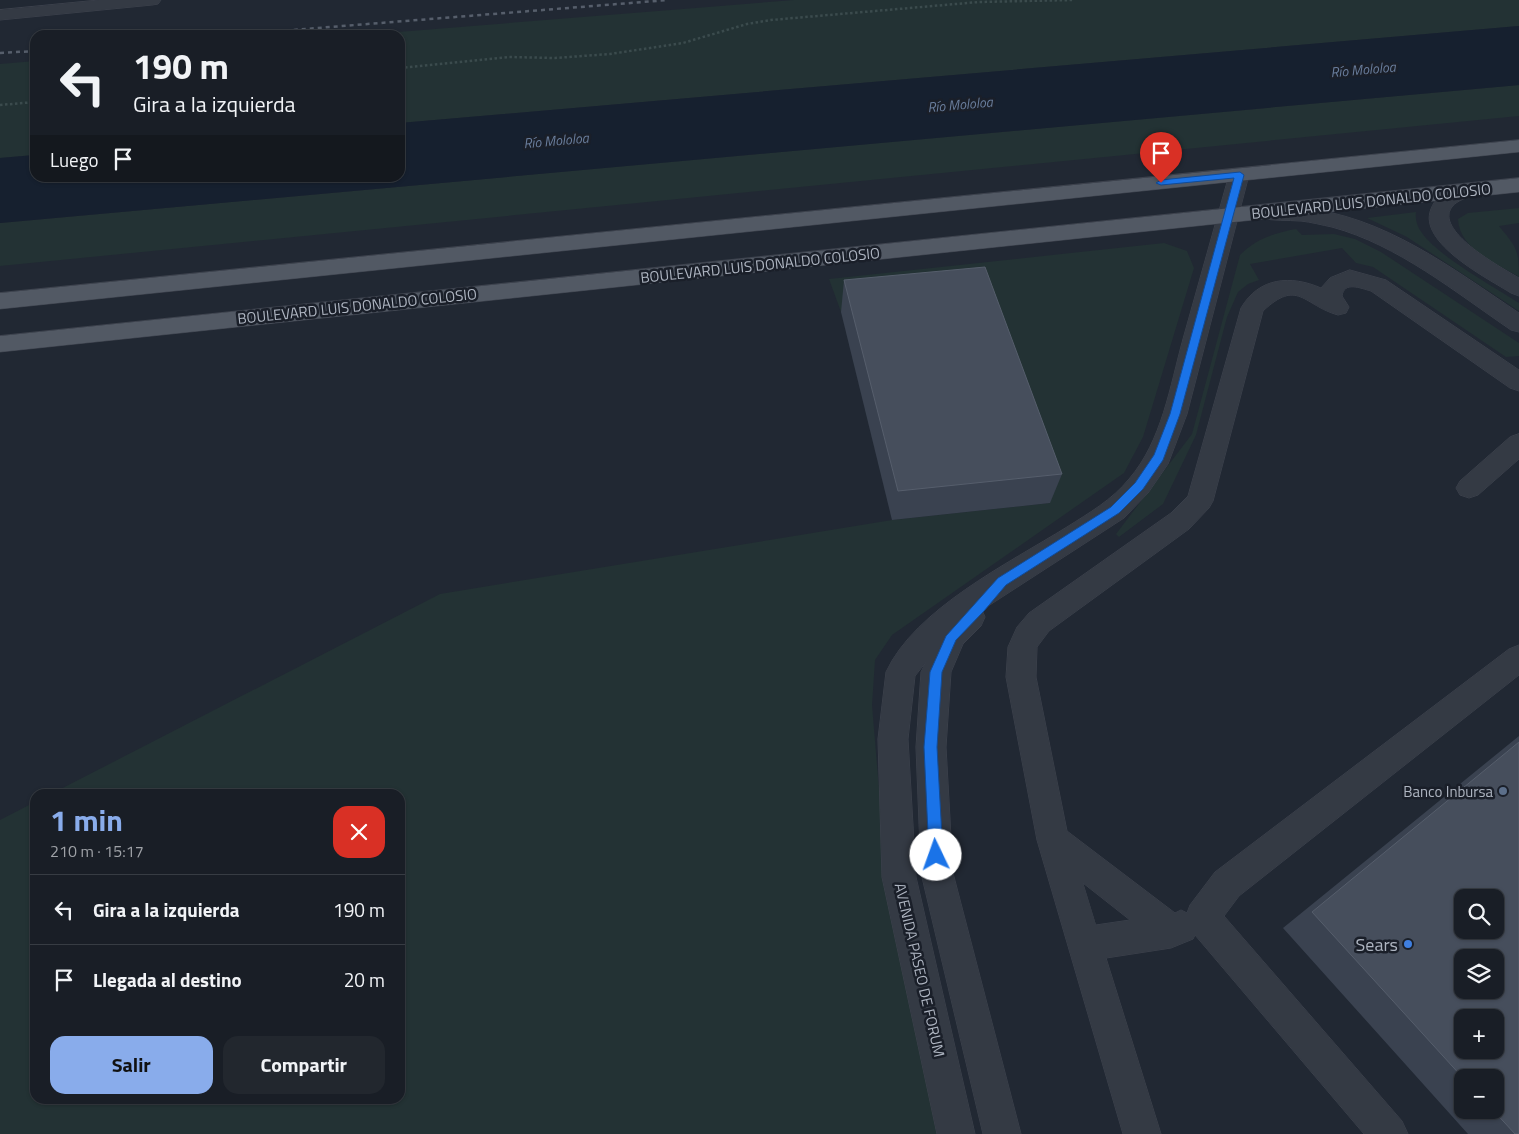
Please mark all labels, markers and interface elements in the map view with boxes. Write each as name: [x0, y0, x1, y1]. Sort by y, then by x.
text: 190 m: [133, 39, 229, 93]
icon: left: [50, 50, 115, 115]
water label: Río Mololoa: [1330, 56, 1397, 82]
text: Gira a la izquierda: [133, 87, 296, 121]
water label: Río Mololoa: [927, 91, 994, 117]
water label: Río Mololoa: [523, 127, 590, 153]
pin: [1140, 132, 1182, 183]
icon: arrive: [1147, 139, 1175, 167]
text: Luego: [50, 145, 99, 174]
icon: arrive: [109, 145, 137, 173]
street label: BOULEVARD LUIS DONALDO COLOSIO: [1250, 177, 1492, 225]
street label: BOULEVARD LUIS DONALDO COLOSIO: [639, 241, 881, 289]
street label: BOULEVARD LUIS DONALDO COLOSIO: [236, 282, 478, 330]
place label: Banco Inbursa: [1403, 780, 1493, 803]
marker: Banco Inbursa: [1497, 785, 1509, 797]
text: 1 min: [50, 797, 123, 843]
button: close: [333, 806, 385, 858]
position arrow: [909, 828, 961, 880]
text: 210 m · 15:17: [50, 839, 144, 863]
street label: AVENIDA PASEO DE FORUM: [889, 881, 951, 1059]
map controls: [1454, 889, 1504, 1119]
button: search: [1454, 889, 1504, 939]
text: Gira a la izquierda: [93, 895, 240, 924]
text: 190 m: [333, 895, 385, 924]
icon: left: [50, 896, 78, 924]
place label: Sears: [1356, 931, 1398, 958]
marker: Sears: [1402, 938, 1414, 950]
button: layers: [1454, 949, 1504, 999]
text: Llegada al destino: [93, 965, 242, 994]
text: 20 m: [344, 965, 385, 994]
icon: arrive: [50, 966, 78, 994]
button: +: [1454, 1009, 1504, 1059]
button: Salir: [50, 1036, 213, 1094]
button: Compartir: [223, 1036, 385, 1094]
button: −: [1454, 1069, 1504, 1119]

